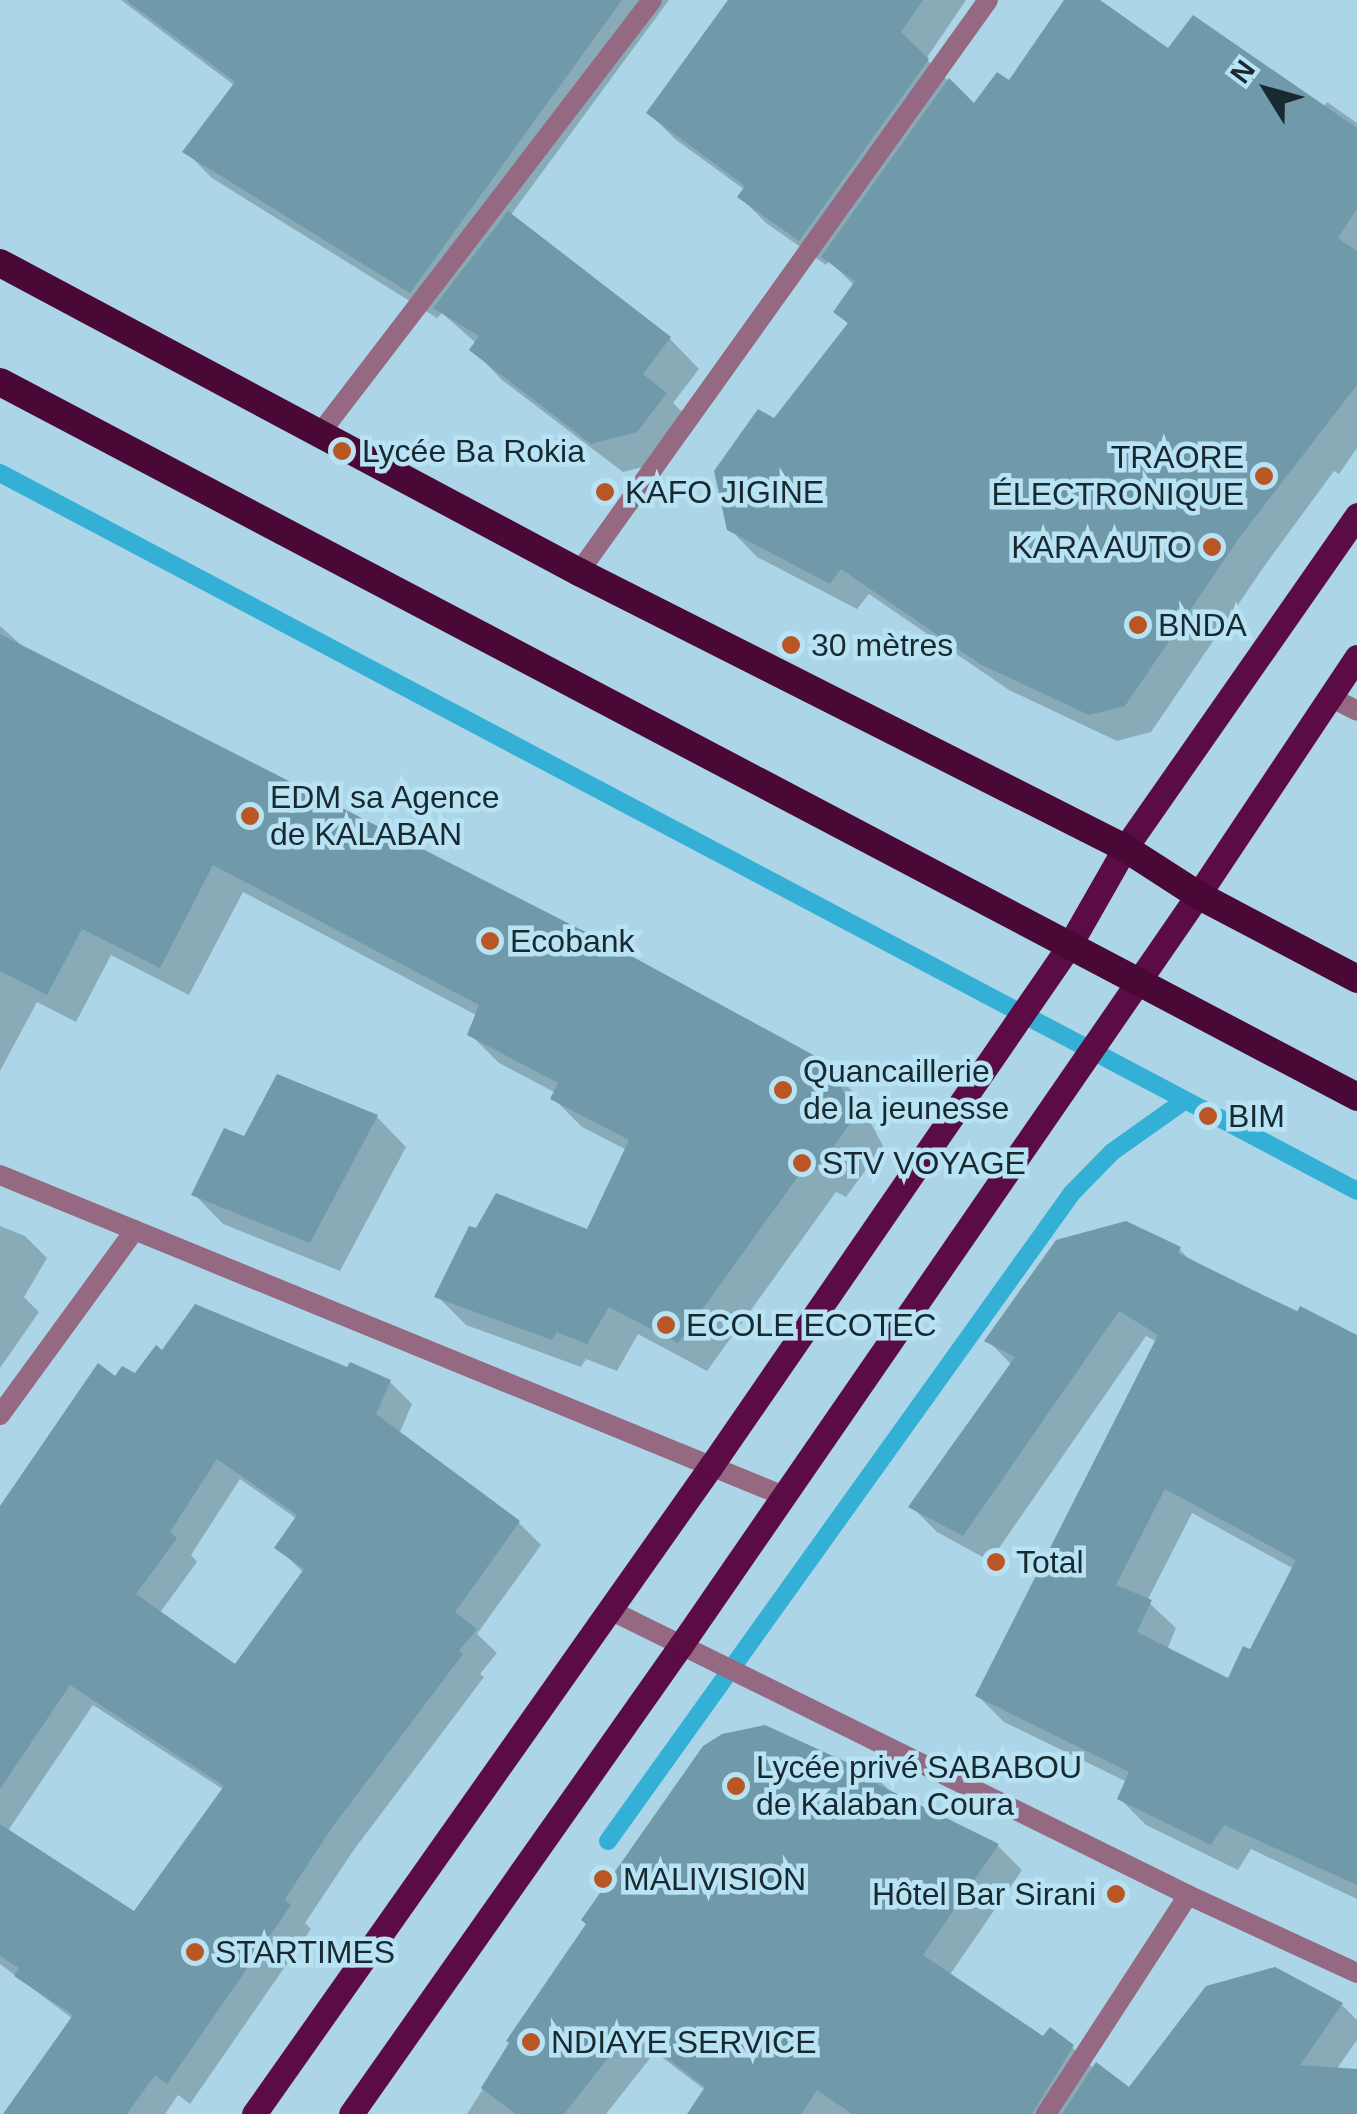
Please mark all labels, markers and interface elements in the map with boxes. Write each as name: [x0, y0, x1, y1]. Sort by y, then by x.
north arrow: [1217, 40, 1317, 140]
text: N: [1224, 54, 1261, 89]
place label: Lycée Ba Rokia: [362, 432, 585, 470]
place label: TRAORE ÉLECTRONIQUE: [992, 439, 1244, 514]
marker: Lycée Ba Rokia: [331, 440, 353, 462]
marker: TRAORE ÉLECTRONIQUE: [1253, 465, 1275, 487]
place label: KAFO JIGINE: [625, 473, 824, 511]
marker: KAFO JIGINE: [594, 481, 616, 503]
place label: KARA AUTO: [1008, 528, 1192, 566]
marker: KARA AUTO: [1201, 536, 1223, 558]
place label: BNDA: [1158, 606, 1247, 644]
marker: BNDA: [1127, 614, 1149, 636]
place label: 30 mètres: [811, 626, 953, 664]
marker: 30 mètres: [780, 634, 802, 656]
place label: EDM sa Agence de KALABAN: [270, 779, 501, 854]
marker: EDM sa Agence de KALABAN: [239, 805, 261, 827]
place label: Ecobank: [510, 922, 635, 960]
marker: Ecobank: [479, 930, 501, 952]
place label: Quancaillerie de la jeunesse: [803, 1053, 1009, 1128]
marker: Quancaillerie de la jeunesse: [772, 1079, 794, 1101]
place label: BIM: [1228, 1097, 1285, 1135]
marker: BIM: [1197, 1105, 1219, 1127]
place label: STV VOYAGE: [822, 1144, 1026, 1182]
marker: STV VOYAGE: [791, 1152, 813, 1174]
place label: ECOLE ECOTEC: [686, 1306, 937, 1344]
marker: ECOLE ECOTEC: [655, 1314, 677, 1336]
place label: Total: [1016, 1543, 1084, 1581]
marker: Total: [985, 1551, 1007, 1573]
place label: Lycée privé SABABOU de Kalaban Coura: [756, 1749, 1082, 1824]
marker: Lycée privé SABABOU de Kalaban Coura: [725, 1775, 747, 1797]
place label: MALIVISION: [623, 1860, 806, 1898]
marker: MALIVISION: [592, 1868, 614, 1890]
place label: Hôtel Bar Sirani: [872, 1875, 1096, 1913]
marker: Hôtel Bar Sirani: [1105, 1883, 1127, 1905]
place label: STARTIMES: [215, 1933, 395, 1971]
marker: STARTIMES: [184, 1941, 206, 1963]
place label: NDIAYE SERVICE: [551, 2023, 817, 2061]
marker: NDIAYE SERVICE: [520, 2031, 542, 2053]

